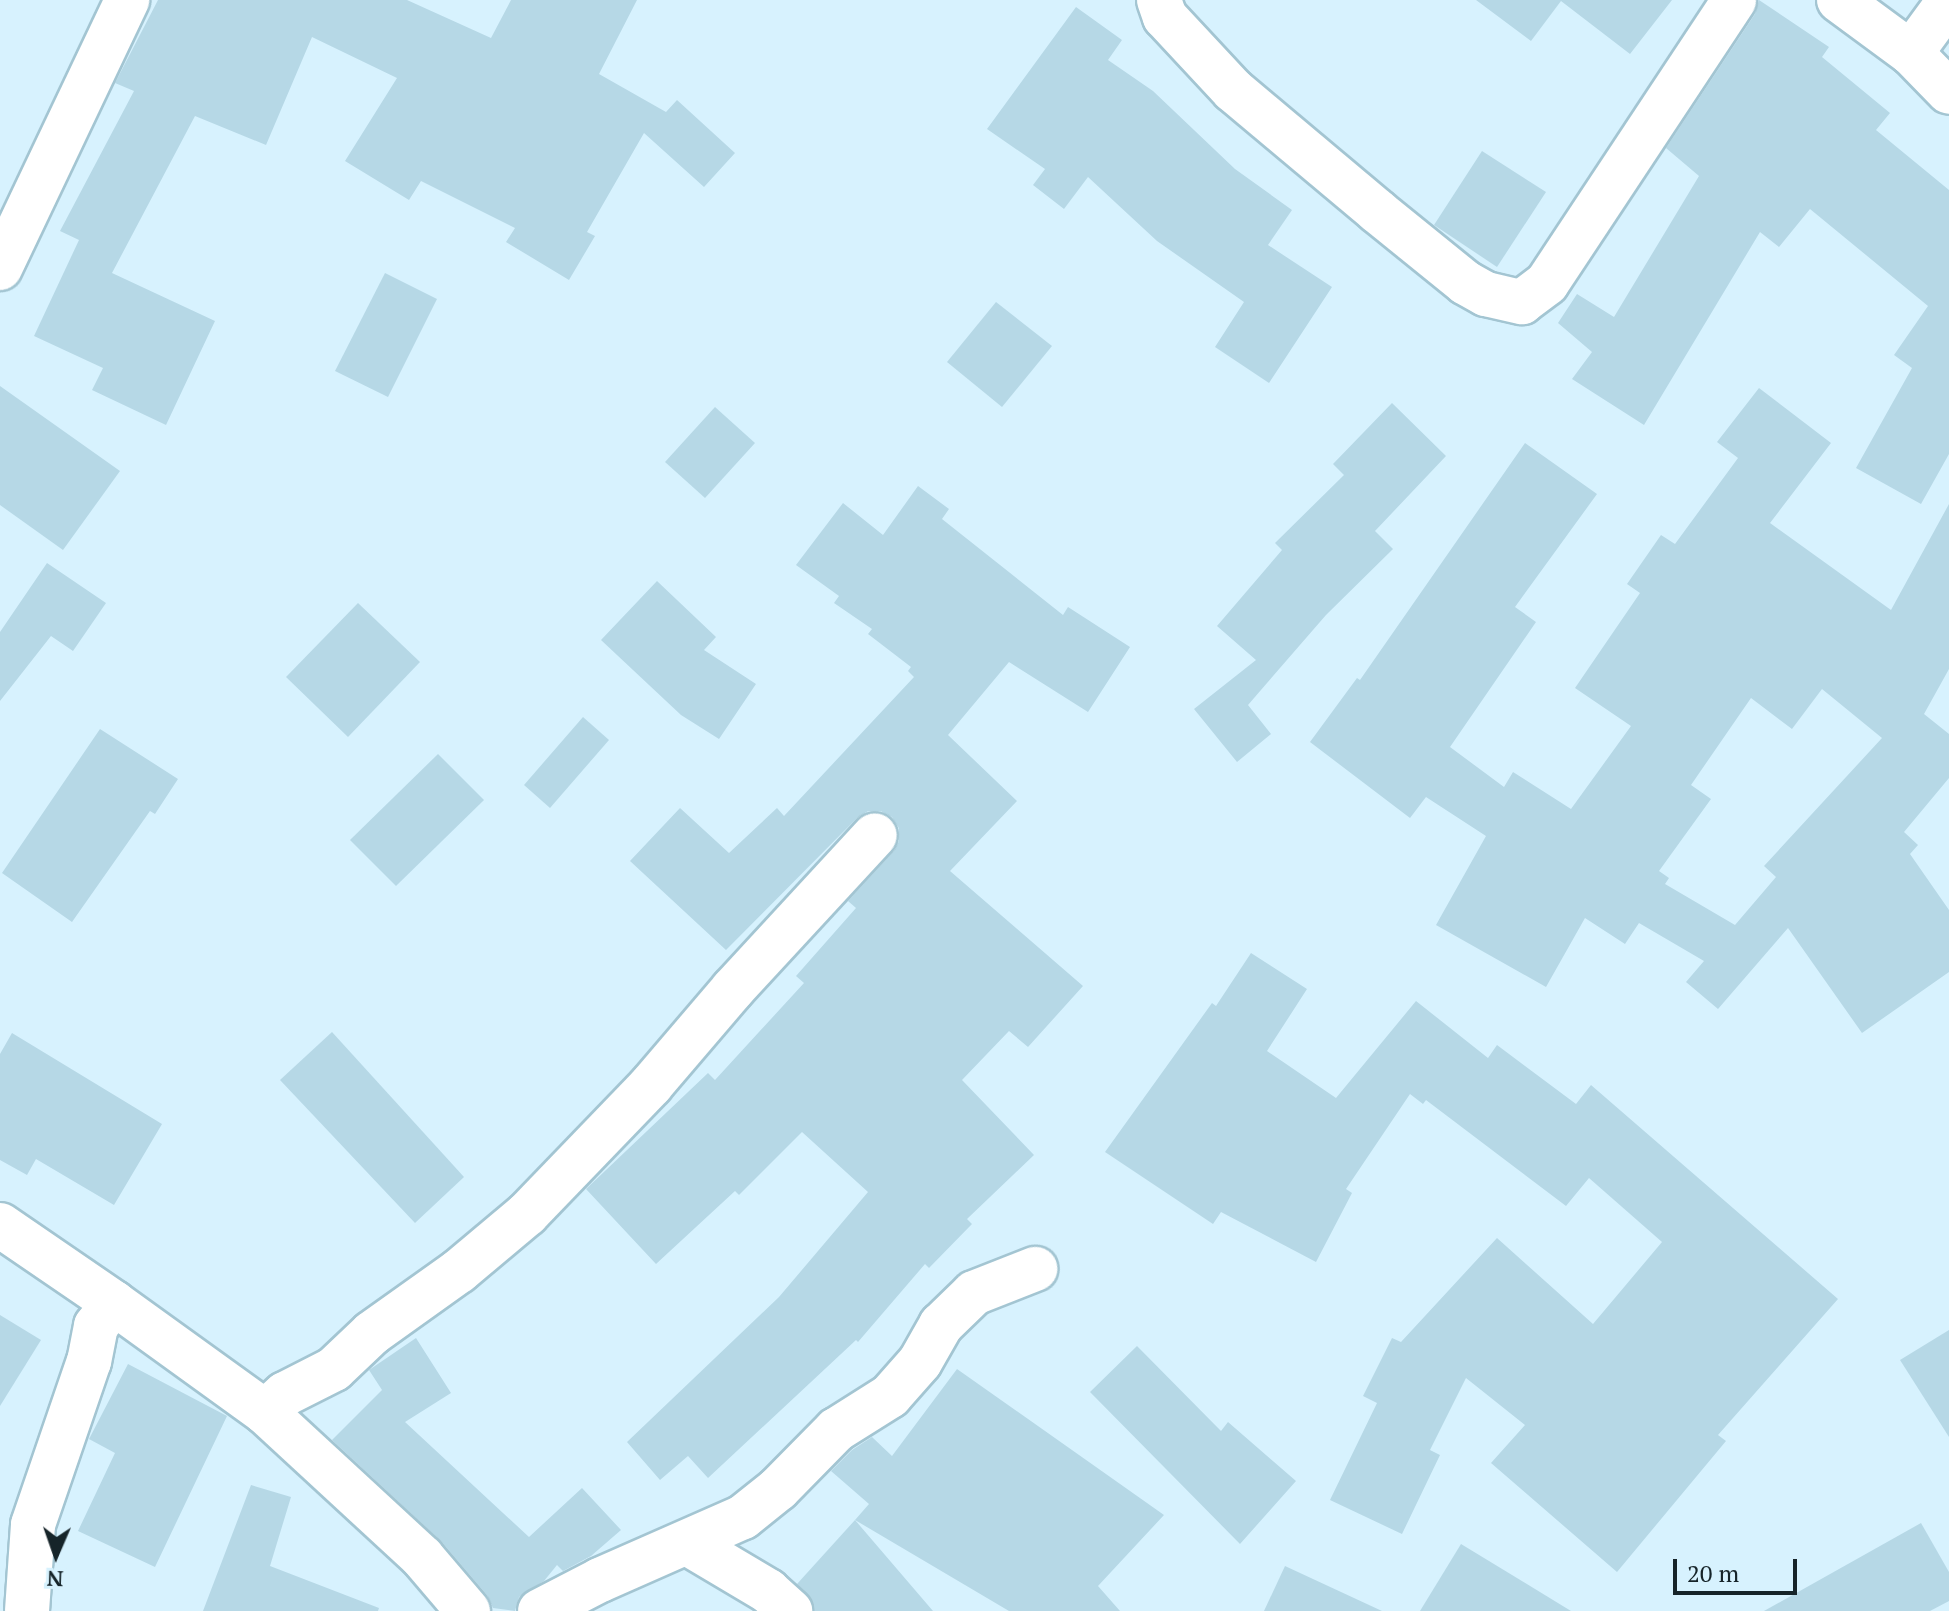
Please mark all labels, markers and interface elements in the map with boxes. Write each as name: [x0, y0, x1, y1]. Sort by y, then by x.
north arrow: [16, 1515, 96, 1595]
scale bar: [1677, 1543, 1801, 1593]
text: 20 m: [1687, 1557, 1739, 1589]
text: N: [46, 1565, 64, 1594]

